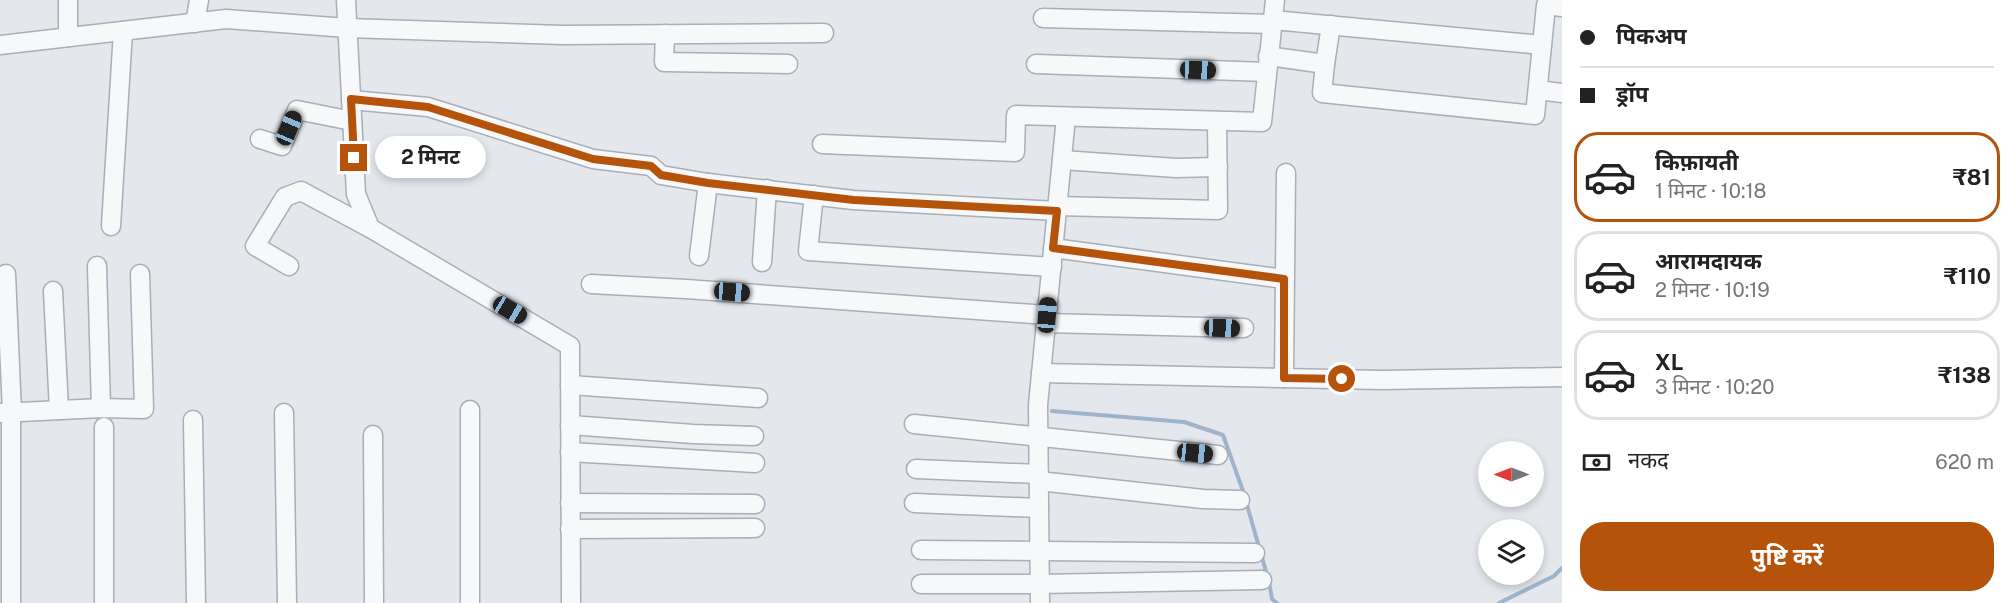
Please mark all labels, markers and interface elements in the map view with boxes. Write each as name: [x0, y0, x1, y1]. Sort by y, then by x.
text: पिकअप: [1616, 23, 1687, 49]
car: [1180, 60, 1216, 80]
text: ड्रॉप: [1616, 81, 1649, 107]
car: [274, 108, 304, 148]
callout: 2 मिनट: [375, 137, 486, 179]
route end: [340, 144, 367, 171]
text: 2 मिनट: [401, 145, 460, 169]
text: किफ़ायती: [1655, 149, 1739, 175]
icon: car: [1583, 150, 1637, 204]
text: ₹81: [1953, 164, 1991, 190]
text: 1 मिनट · 10:18: [1655, 179, 1766, 203]
text: आरामदायक: [1655, 248, 1762, 274]
icon: car: [1583, 249, 1637, 303]
text: ₹110: [1944, 263, 1991, 289]
text: 2 मिनट · 10:19: [1655, 278, 1770, 302]
car: [713, 282, 751, 302]
car: [490, 293, 530, 327]
car: [1036, 296, 1058, 334]
car: [1204, 318, 1240, 338]
icon: car: [1583, 348, 1637, 402]
text: XL: [1655, 349, 1683, 375]
text: ₹138: [1938, 362, 1991, 388]
route start: [1328, 365, 1355, 392]
text: 3 मिनट · 10:20: [1655, 375, 1774, 399]
north arrow: [1478, 441, 1544, 507]
map controls: [1478, 441, 1544, 585]
car: [1176, 442, 1214, 464]
icon: cash: [1580, 446, 1613, 479]
text: नकद: [1628, 447, 1669, 473]
text: 620 m: [1935, 450, 1994, 474]
button: layers: [1478, 519, 1544, 585]
button: पुष्टि करें: [1580, 522, 1994, 591]

